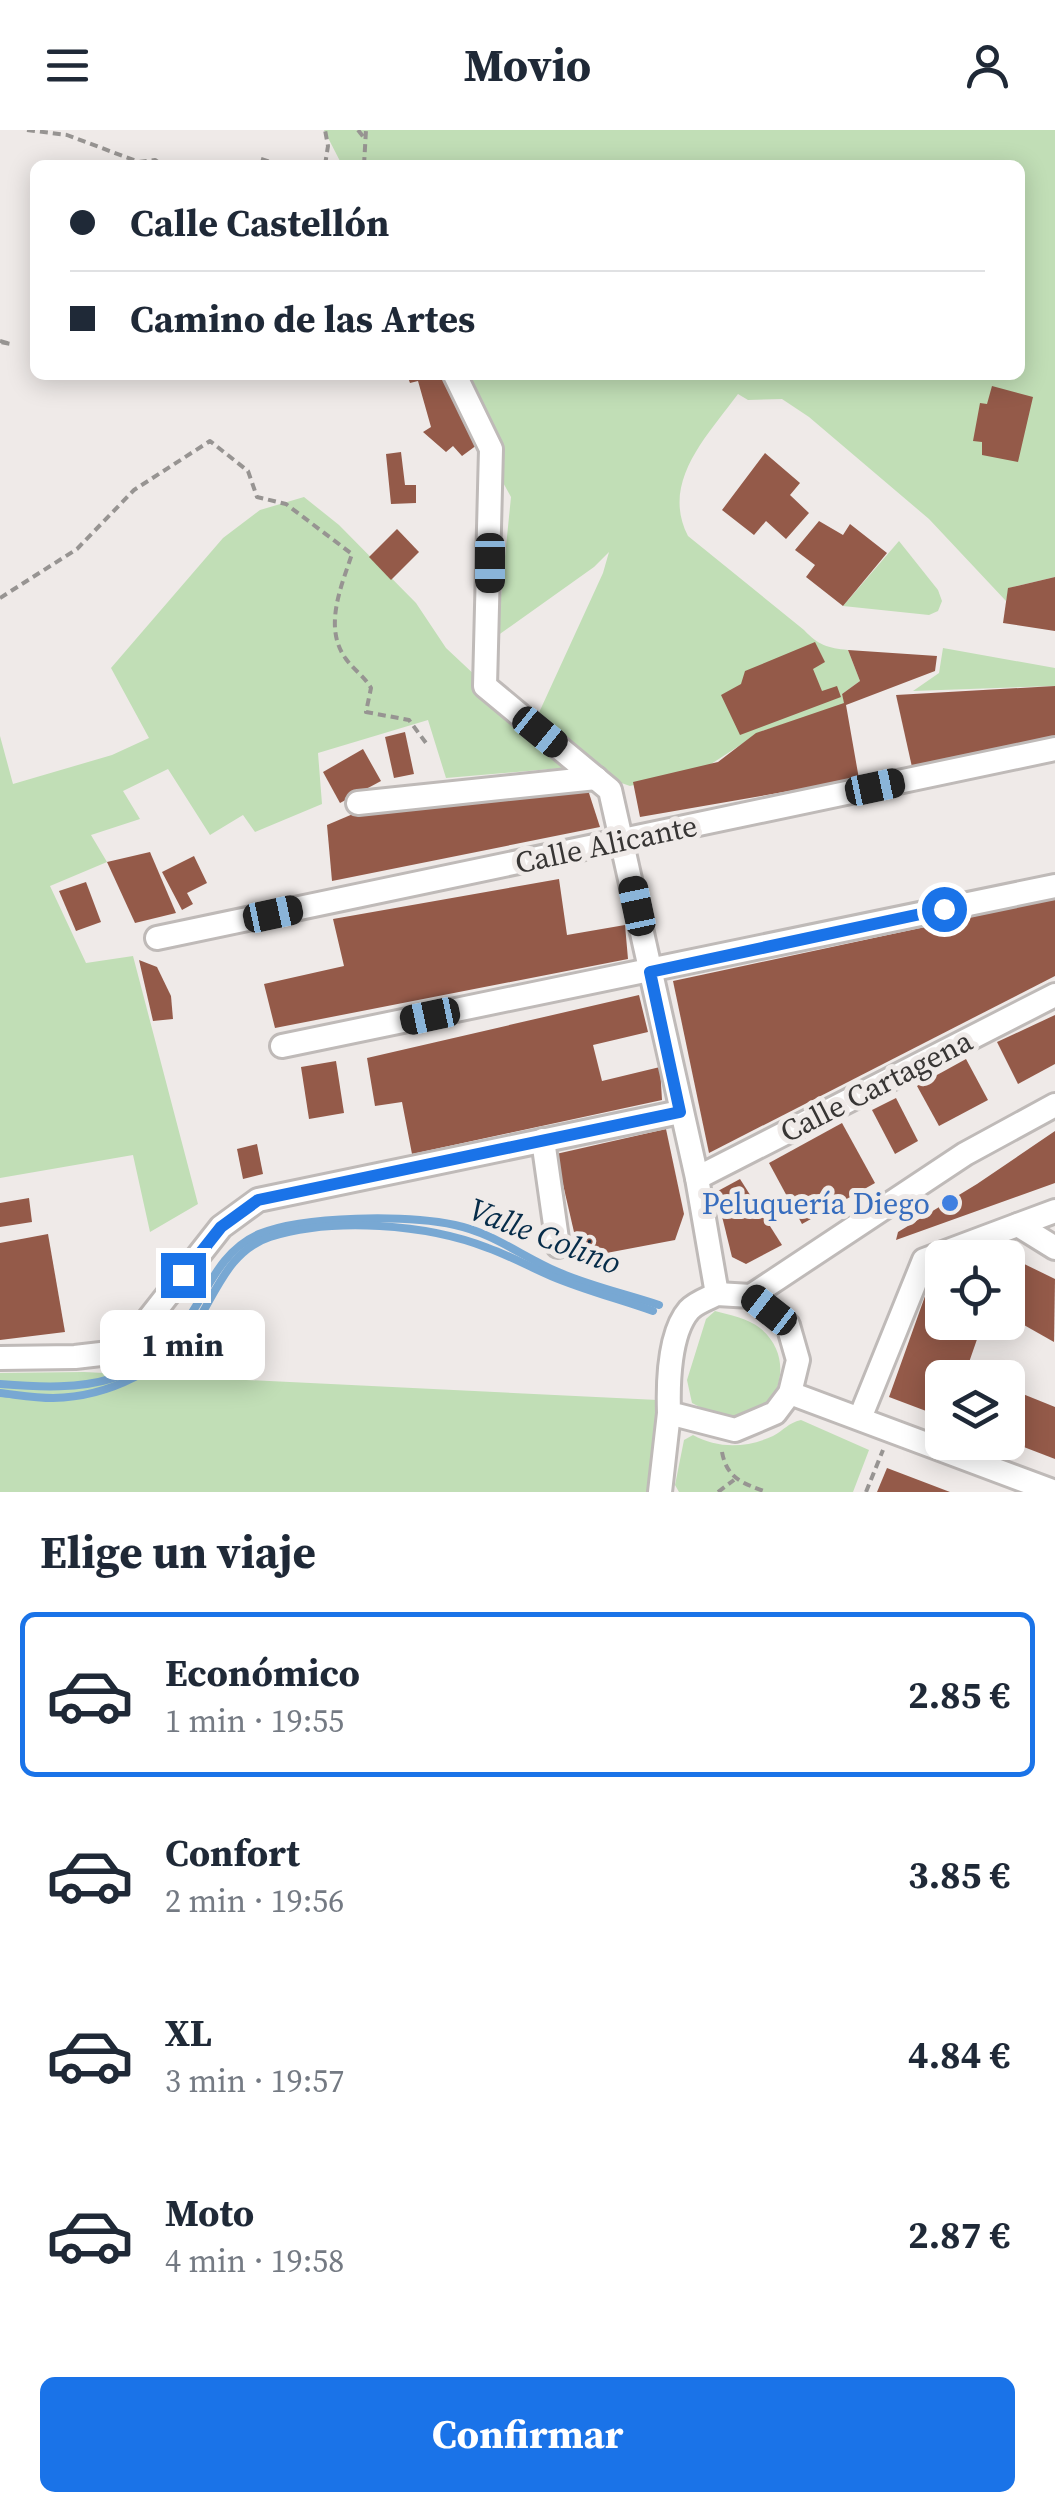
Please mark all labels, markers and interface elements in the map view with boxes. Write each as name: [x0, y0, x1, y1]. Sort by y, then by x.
text: Movio: [464, 34, 591, 96]
icon: menu: [40, 38, 95, 93]
icon: person: [960, 38, 1015, 93]
text: Calle Castellón: [130, 197, 389, 249]
text: Camino de las Artes: [130, 293, 475, 345]
car: [475, 533, 505, 593]
car: [507, 701, 573, 763]
car: [843, 766, 907, 808]
street label: Calle Alicante: [511, 805, 701, 883]
car: [616, 874, 658, 938]
route start: [922, 887, 967, 932]
car: [241, 893, 305, 935]
car: [398, 995, 462, 1037]
street label: Calle Cartagena: [773, 1020, 980, 1152]
place label: Peluquería Diego: [702, 1183, 930, 1224]
water label: Valle Colino: [463, 1187, 627, 1285]
marker: Peluquería Diego: [939, 1192, 961, 1214]
map controls: [925, 1240, 1025, 1460]
button: locate: [925, 1240, 1025, 1340]
route end: [161, 1253, 206, 1298]
car: [736, 1280, 802, 1340]
callout: 1 min: [100, 1310, 266, 1380]
text: 1 min: [141, 1323, 224, 1367]
button: layers: [925, 1360, 1025, 1460]
text: Elige un viaje: [40, 1521, 316, 1583]
text: Económico: [165, 1647, 360, 1699]
icon: car: [45, 1650, 135, 1740]
text: 2.85 €: [908, 1669, 1010, 1721]
text: 1 min · 19:55: [165, 1699, 344, 1743]
text: Confort: [165, 1827, 300, 1879]
icon: car: [45, 1830, 135, 1920]
text: 3.85 €: [908, 1849, 1010, 1901]
text: 2 min · 19:56: [165, 1879, 344, 1923]
text: XL: [165, 2007, 212, 2059]
icon: car: [45, 2010, 135, 2100]
text: 4.84 €: [908, 2029, 1010, 2081]
text: 3 min · 19:57: [165, 2059, 344, 2103]
text: Moto: [165, 2187, 254, 2239]
icon: car: [45, 2190, 135, 2280]
text: 2.87 €: [908, 2209, 1010, 2261]
text: 4 min · 19:58: [165, 2239, 344, 2283]
button: Confirmar: [40, 2377, 1015, 2492]

